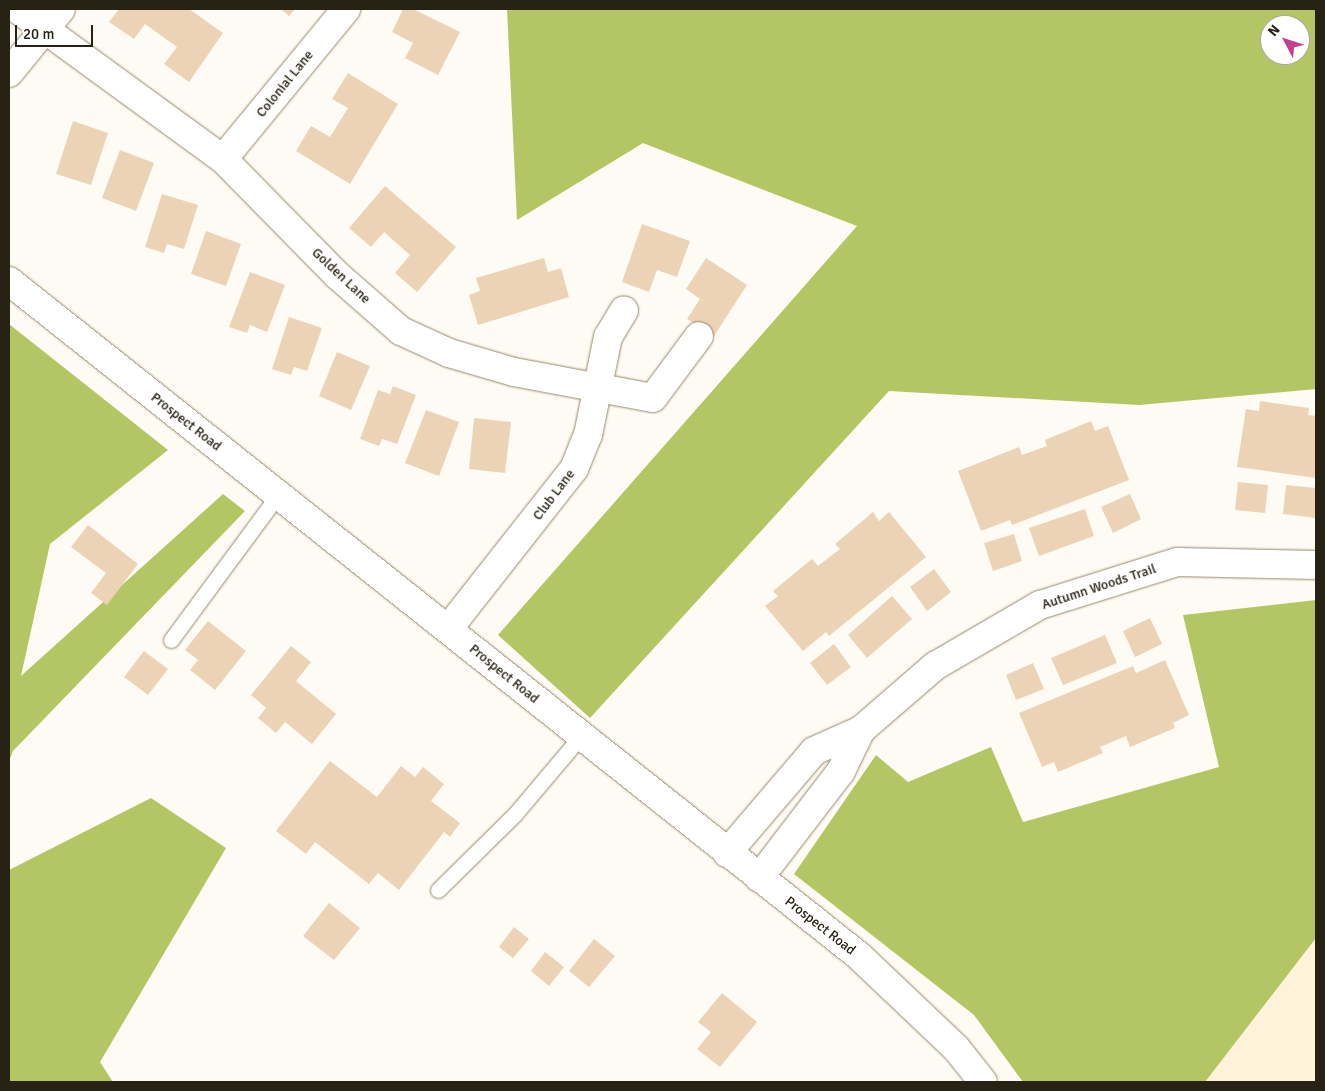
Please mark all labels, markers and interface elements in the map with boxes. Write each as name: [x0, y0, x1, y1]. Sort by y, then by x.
scale bar: [18, 15, 95, 47]
north arrow: [1260, 15, 1310, 65]
text: N: [1264, 21, 1284, 40]
text: 20 m: [23, 25, 54, 43]
street label: Colonial Lane: [253, 47, 317, 121]
street label: Golden Lane: [308, 244, 374, 308]
street label: Prospect Road: [147, 389, 225, 455]
street label: Club Lane: [529, 466, 579, 524]
street label: Autumn Woods Trail: [1040, 561, 1158, 613]
street label: Prospect Road: [466, 641, 542, 707]
street label: Prospect Road: [781, 893, 859, 959]

